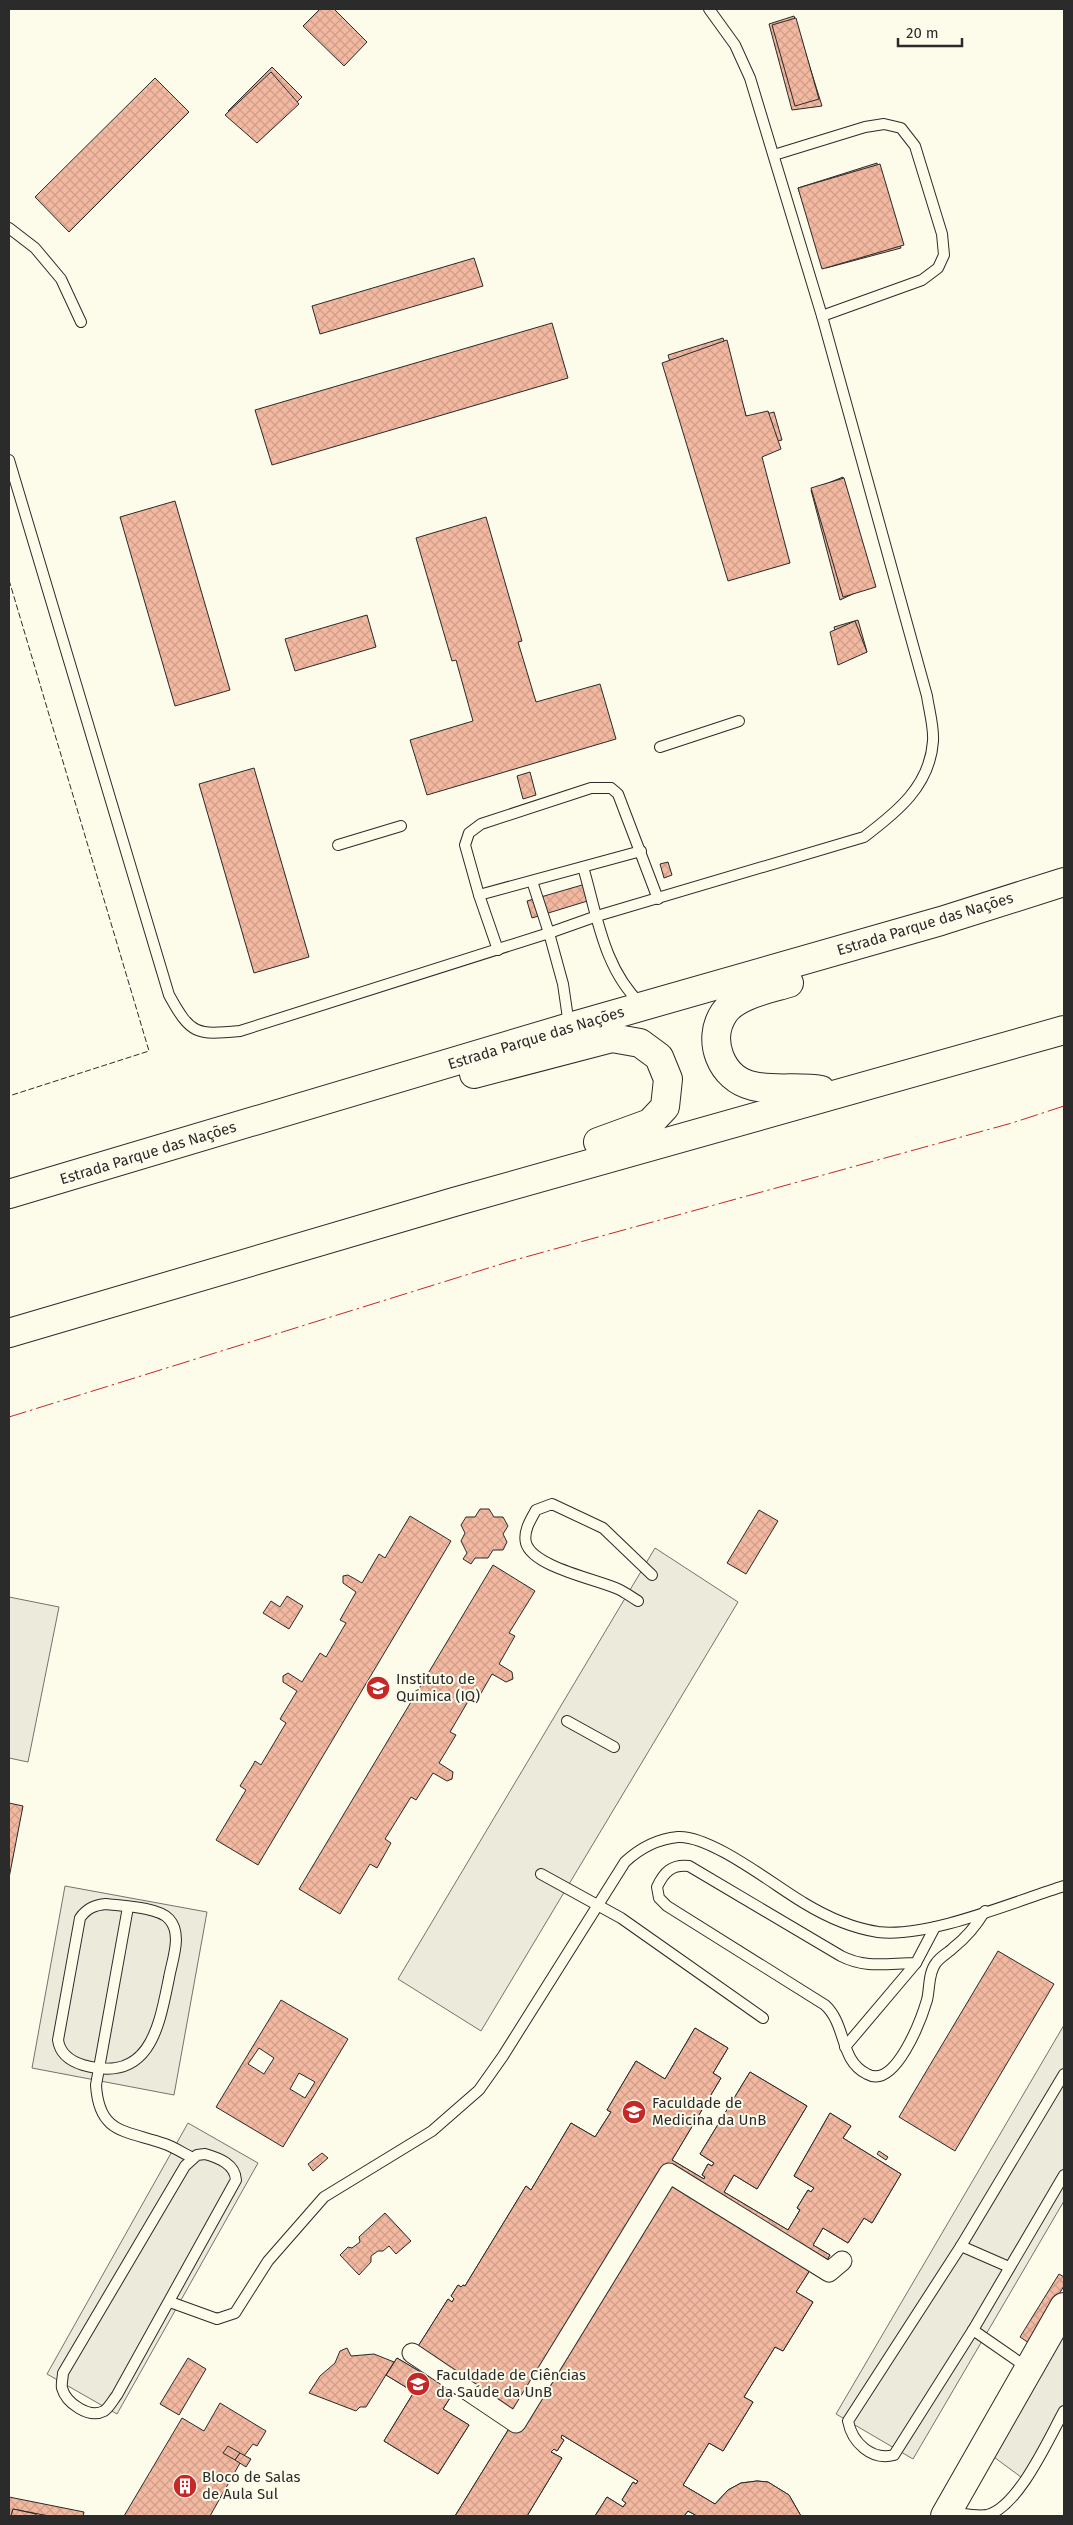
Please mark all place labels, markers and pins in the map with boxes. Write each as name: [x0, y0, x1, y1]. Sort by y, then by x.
place label: Instituto de Química (IQ): [396, 1670, 480, 1705]
school or university icon: Instituto de Química (IQ): [365, 1675, 391, 1701]
place label: Faculdade de Medicina da UnB: [652, 2094, 766, 2129]
school or university icon: Faculdade de Medicina da UnB: [621, 2099, 647, 2125]
place label: Faculdade de Ciências da Saúde da UnB: [436, 2366, 586, 2401]
school or university icon: Faculdade de Ciências da Saúde da UnB: [405, 2371, 431, 2397]
place label: Bloco de Salas de Aula Sul: [202, 2468, 300, 2503]
building icon: Bloco de Salas de Aula Sul: [172, 2473, 198, 2499]

